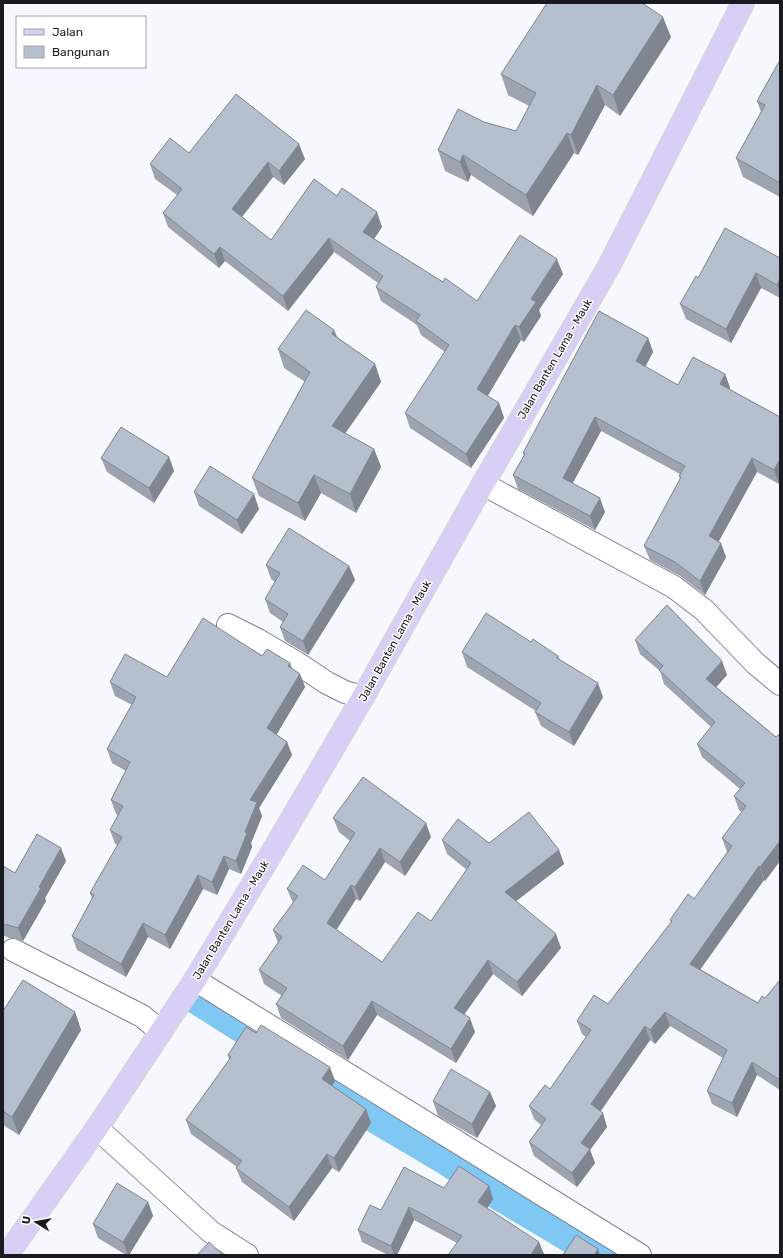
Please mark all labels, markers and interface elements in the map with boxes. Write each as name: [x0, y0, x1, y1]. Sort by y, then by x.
legend: [16, 16, 146, 68]
text: Jalan: [52, 25, 83, 39]
text: Bangunan: [52, 45, 109, 59]
street label: Jalan Banten Lama - Mauk: [515, 296, 595, 422]
street label: Jalan Banten Lama - Mauk: [356, 578, 434, 704]
street label: Jalan Banten Lama - Mauk: [190, 858, 272, 982]
north arrow: [16, 1202, 56, 1242]
text: U: [20, 1215, 34, 1225]

